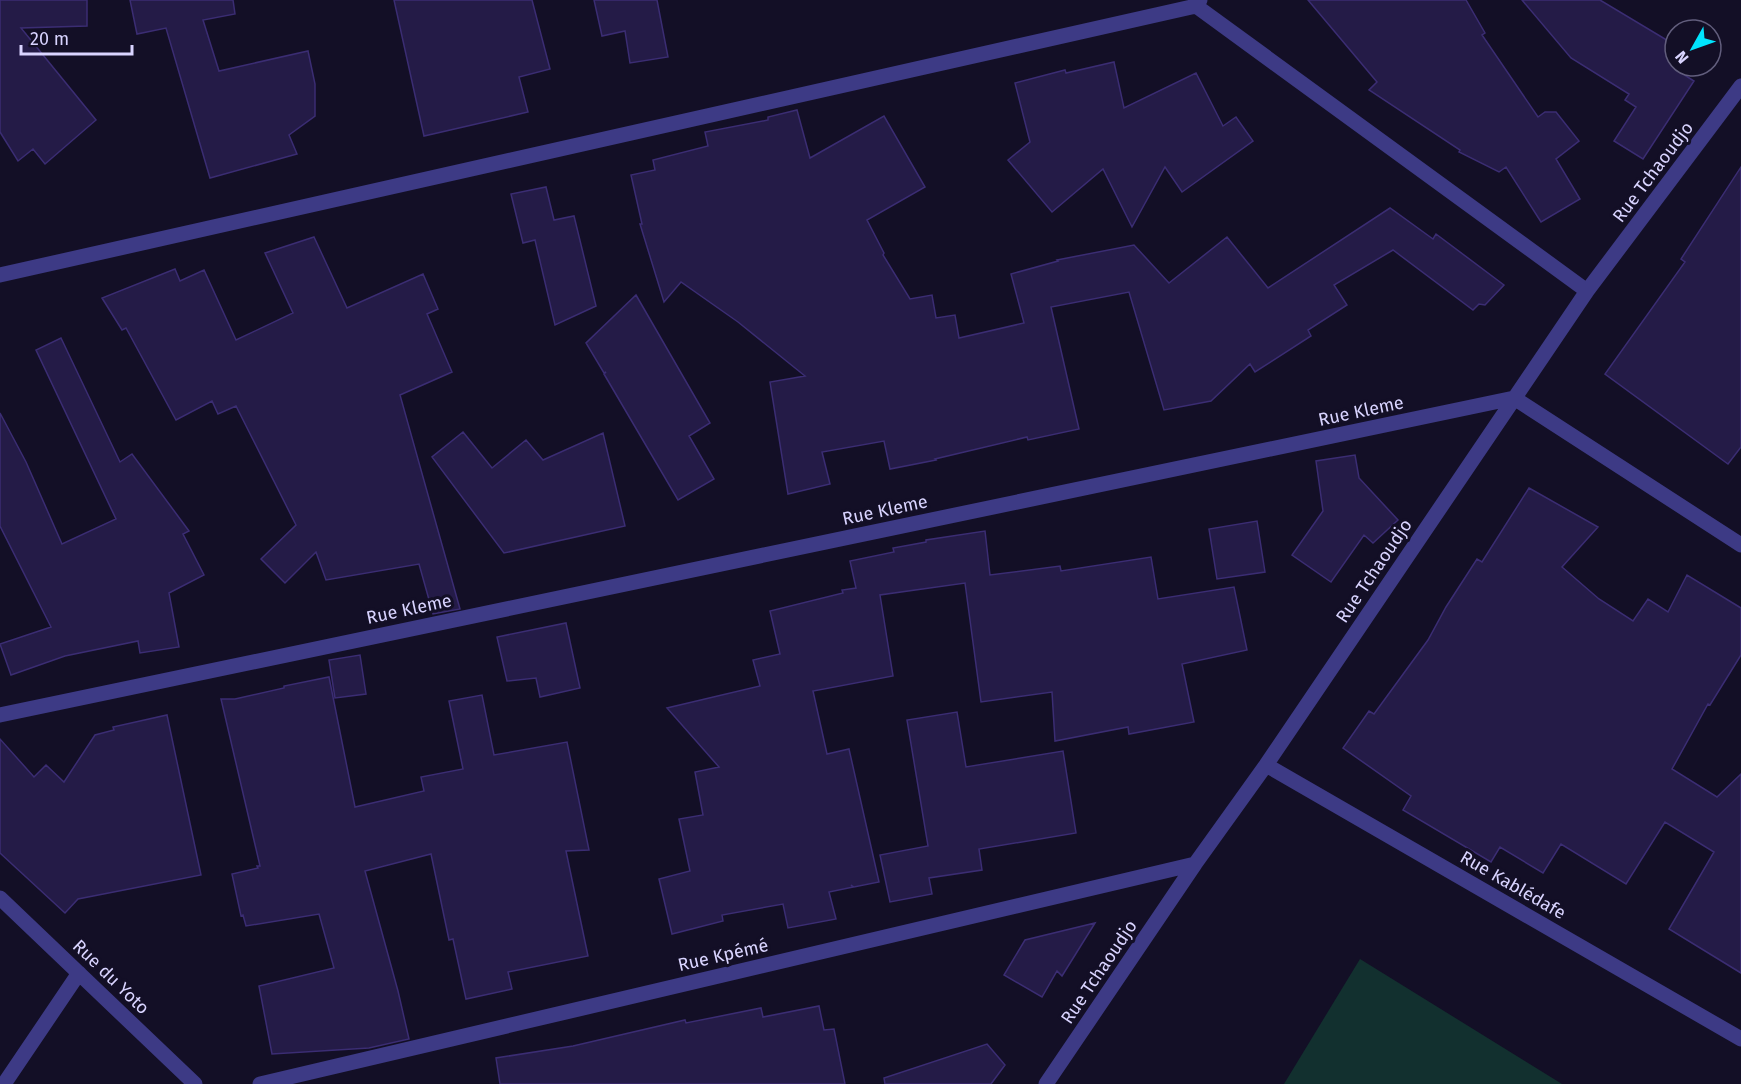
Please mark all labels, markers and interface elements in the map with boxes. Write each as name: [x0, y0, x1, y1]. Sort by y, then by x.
scale bar: [21, 18, 132, 56]
north arrow: [1663, 18, 1723, 78]
text: 20 m: [30, 28, 69, 50]
text: N: [1671, 47, 1693, 67]
street label: Rue Tchaoudjo: [1608, 117, 1698, 227]
street label: Rue Kleme: [1316, 391, 1406, 431]
street label: Rue Kleme: [840, 490, 930, 530]
street label: Rue Tchaoudjo: [1331, 515, 1417, 627]
street label: Rue Kleme: [364, 589, 454, 629]
street label: Rue Kablédafe: [1456, 846, 1570, 924]
street label: Rue Tchaoudjo: [1056, 916, 1142, 1028]
street label: Rue Kpémé: [676, 934, 770, 976]
street label: Rue du Yoto: [68, 935, 154, 1019]

